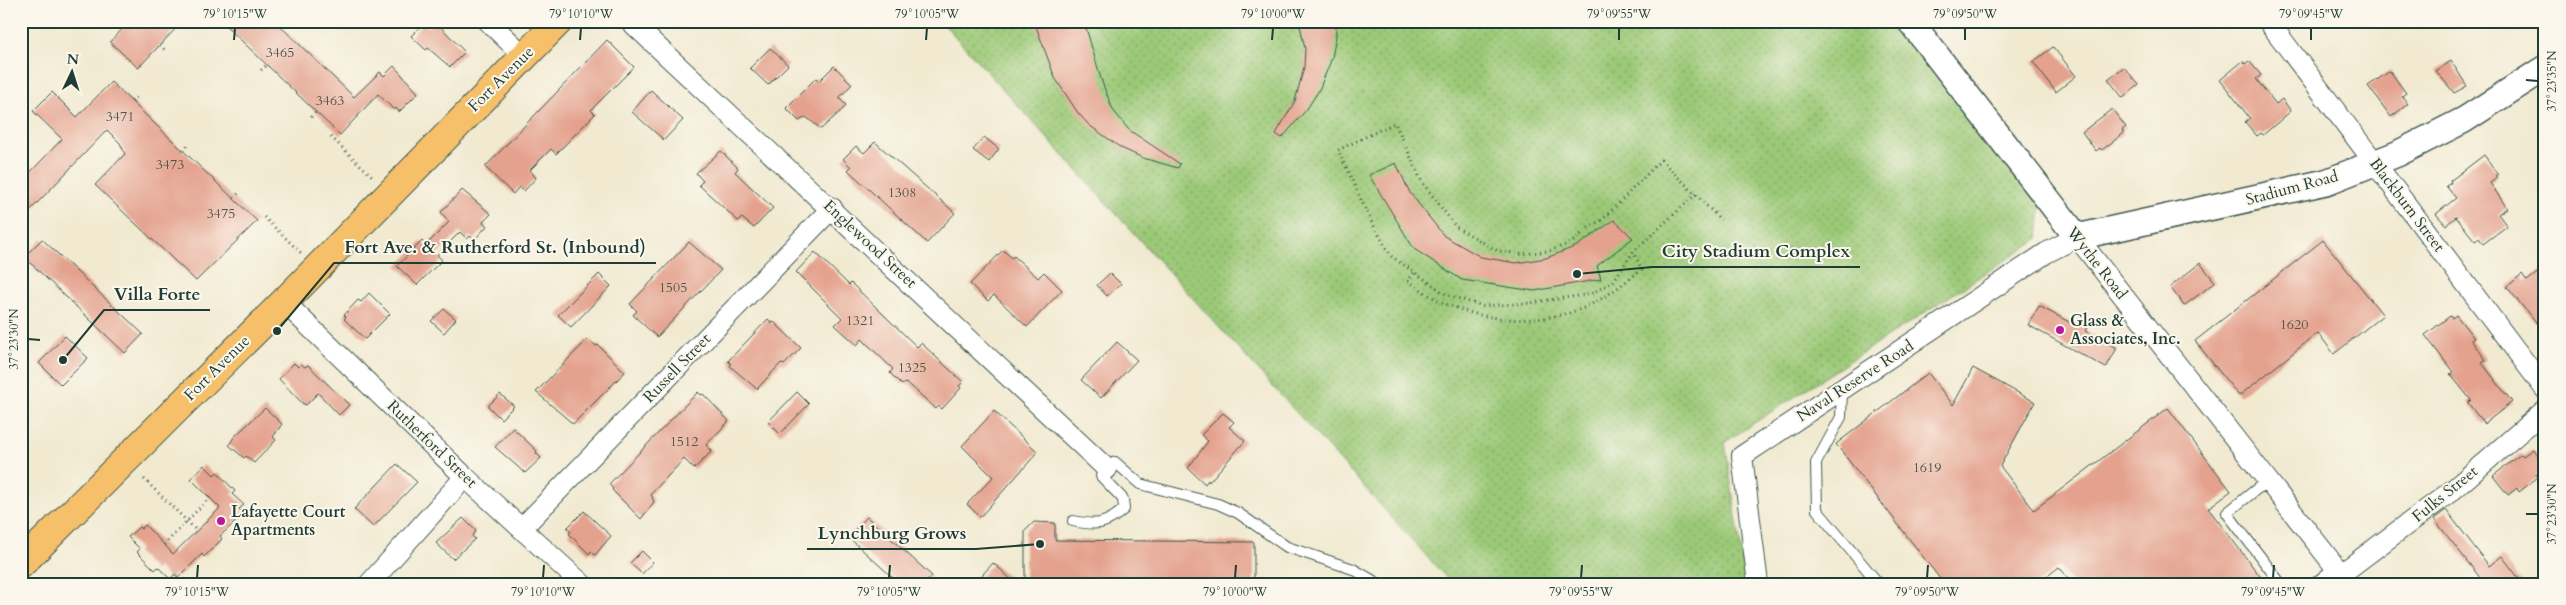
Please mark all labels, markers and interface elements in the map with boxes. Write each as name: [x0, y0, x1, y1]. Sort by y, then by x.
text: 79°10'15"W: [203, 6, 268, 22]
text: 79°10'10"W: [549, 6, 614, 22]
text: 79°10'05"W: [895, 6, 960, 22]
text: 79°10'00"W: [1241, 6, 1306, 22]
text: 79°09'55"W: [1587, 6, 1652, 22]
text: 79°09'50"W: [1933, 6, 1998, 22]
text: 79°09'45"W: [2279, 6, 2344, 22]
street label: Fort Avenue: [463, 41, 539, 117]
house number: 3465: [266, 43, 294, 62]
north arrow: [48, 48, 98, 98]
text: N: [66, 50, 80, 69]
text: 37°23'35"N: [2544, 50, 2560, 111]
house number: 3463: [316, 91, 344, 110]
house number: 3471: [106, 107, 134, 126]
street label: Blackburn Street: [2364, 153, 2450, 257]
house number: 3473: [156, 155, 184, 174]
street label: Stadium Road: [2243, 165, 2341, 211]
house number: 1308: [888, 183, 916, 202]
street label: Englewood Street: [818, 195, 922, 293]
house number: 3475: [207, 204, 235, 223]
street label: Wythe Road: [2061, 221, 2133, 304]
callout: Fort Ave. & Rutherford St. (Inbound): [334, 230, 656, 263]
callout: City Stadium Complex: [1652, 234, 1860, 267]
text: Fort Ave. & Rutherford St. (Inbound): [344, 235, 646, 260]
text: City Stadium Complex: [1662, 239, 1850, 264]
callout: Villa Forte: [104, 277, 210, 310]
house number: 1505: [659, 278, 687, 297]
text: Villa Forte: [114, 282, 200, 307]
text: 37°23'30"N: [6, 308, 22, 369]
place label: Glass & Associates, Inc.: [2070, 310, 2181, 350]
house number: 1321: [846, 311, 874, 330]
house number: 1620: [2280, 315, 2308, 334]
marker: Glass & Associates, Inc.: [2054, 324, 2066, 336]
street label: Russell Street: [638, 328, 716, 408]
street label: Fort Avenue: [179, 330, 255, 406]
street label: Naval Reserve Road: [1792, 335, 1918, 427]
house number: 1325: [898, 358, 926, 377]
street label: Rutherford Street: [382, 395, 482, 493]
house number: 1512: [670, 432, 698, 451]
house number: 1619: [1913, 458, 1941, 477]
street label: Fulks Street: [2408, 461, 2482, 527]
text: 37°23'30"N: [2544, 483, 2560, 544]
place label: Lafayette Court Apartments: [231, 501, 346, 541]
marker: Lafayette Court Apartments: [215, 515, 227, 527]
callout: Lynchburg Grows: [807, 516, 976, 549]
text: Lynchburg Grows: [818, 521, 966, 546]
text: 79°10'15"W: [165, 584, 230, 600]
text: 79°10'10"W: [511, 584, 576, 600]
text: 79°10'05"W: [857, 584, 922, 600]
text: 79°10'00"W: [1203, 584, 1268, 600]
text: 79°09'55"W: [1549, 584, 1614, 600]
text: 79°09'50"W: [1895, 584, 1960, 600]
text: 79°09'45"W: [2241, 584, 2306, 600]

